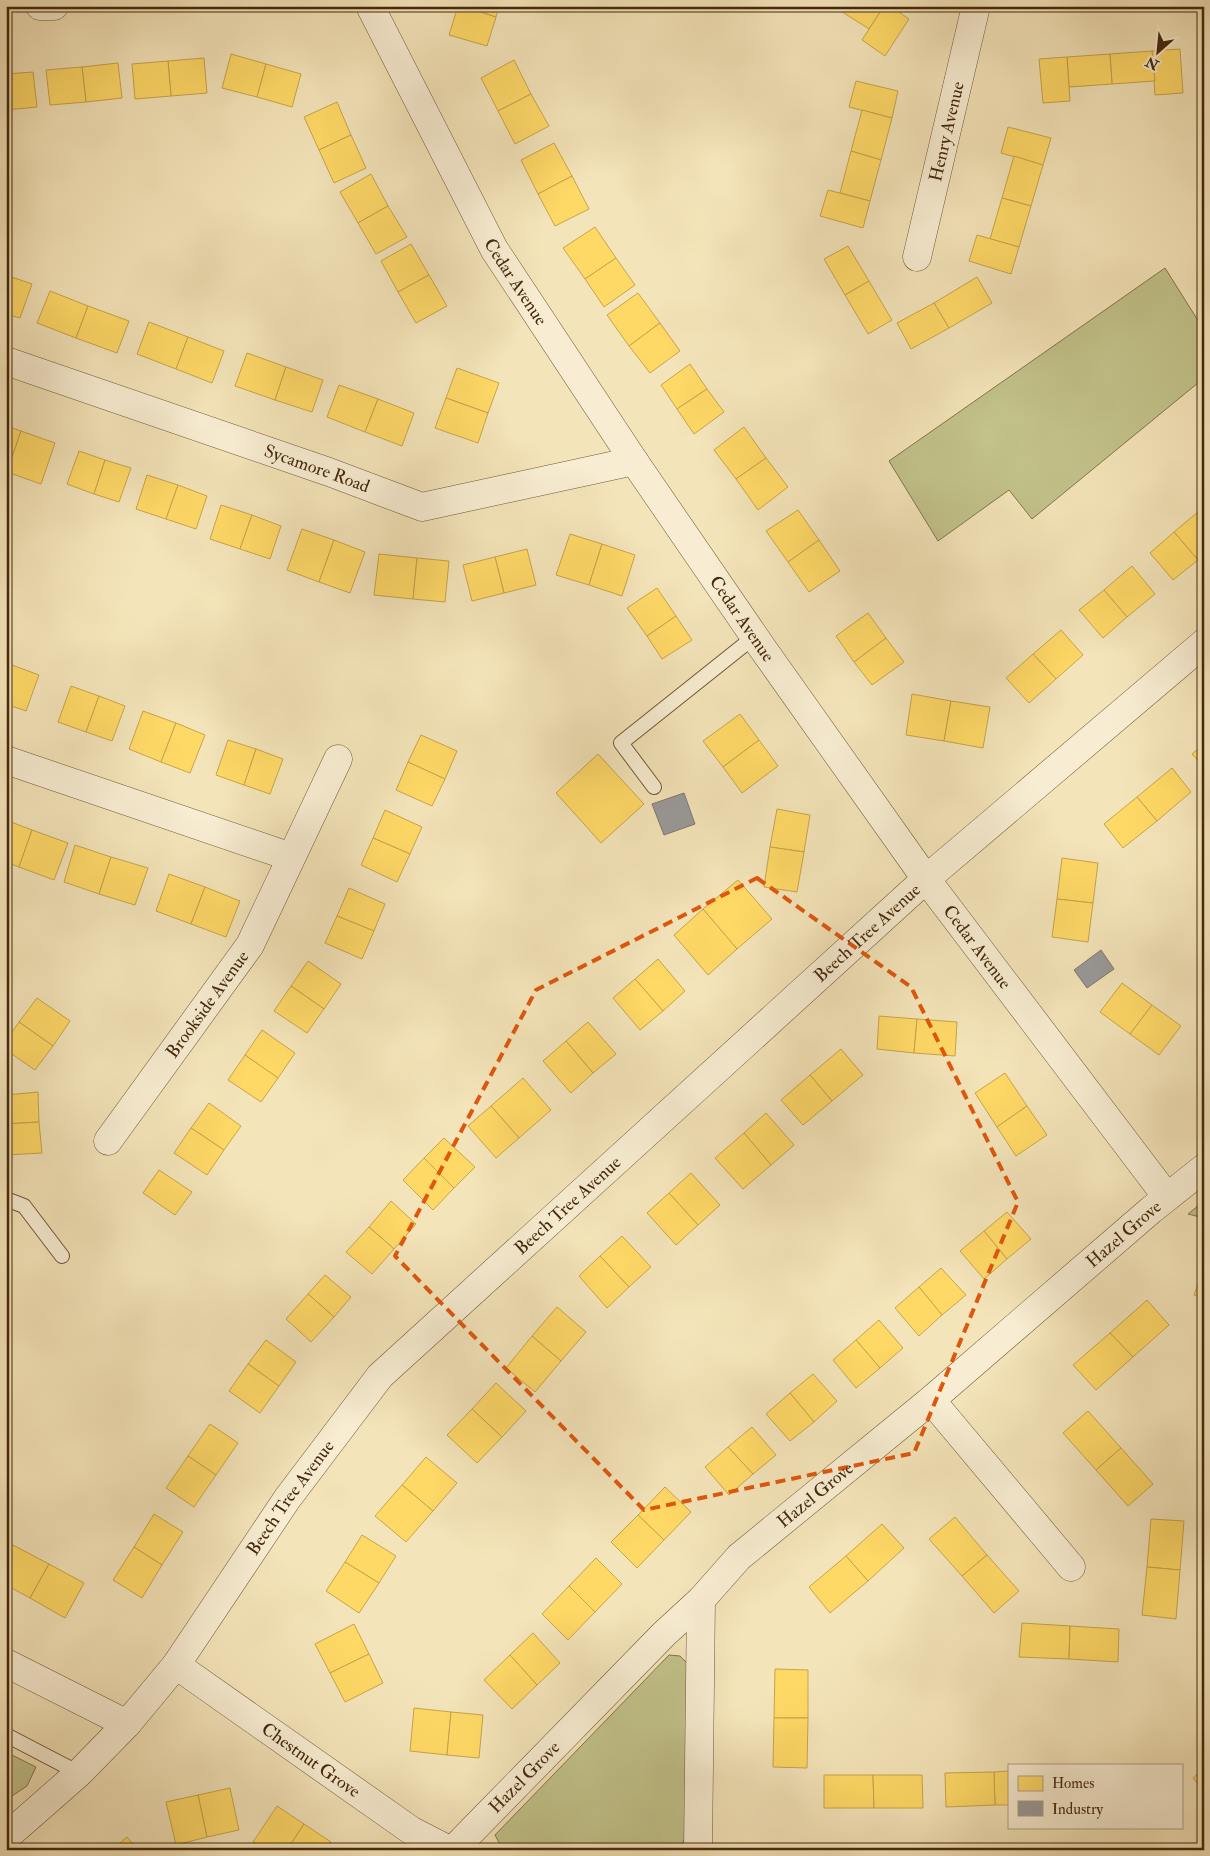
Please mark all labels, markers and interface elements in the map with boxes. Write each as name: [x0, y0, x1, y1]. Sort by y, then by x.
north arrow: [1132, 28, 1182, 78]
text: N: [1142, 53, 1163, 74]
street label: Henry Avenue: [924, 79, 969, 184]
street label: Cedar Avenue: [479, 234, 553, 330]
street label: Sycamore Road: [261, 439, 373, 498]
street label: Cedar Avenue: [704, 571, 780, 667]
street label: Beech Tree Avenue: [809, 878, 926, 987]
street label: Cedar Avenue: [938, 900, 1017, 994]
street label: Brookside Avenue: [160, 945, 254, 1062]
street label: Beech Tree Avenue: [509, 1150, 626, 1260]
street label: Hazel Grove: [1081, 1195, 1166, 1273]
street label: Beech Tree Avenue: [241, 1435, 339, 1560]
street label: Hazel Grove: [772, 1456, 859, 1533]
street label: Chestnut Grove: [257, 1717, 365, 1803]
street label: Hazel Grove: [484, 1736, 565, 1818]
legend: [1008, 1764, 1182, 1828]
text: Homes: [1052, 1774, 1094, 1793]
text: Industry: [1052, 1800, 1103, 1819]

